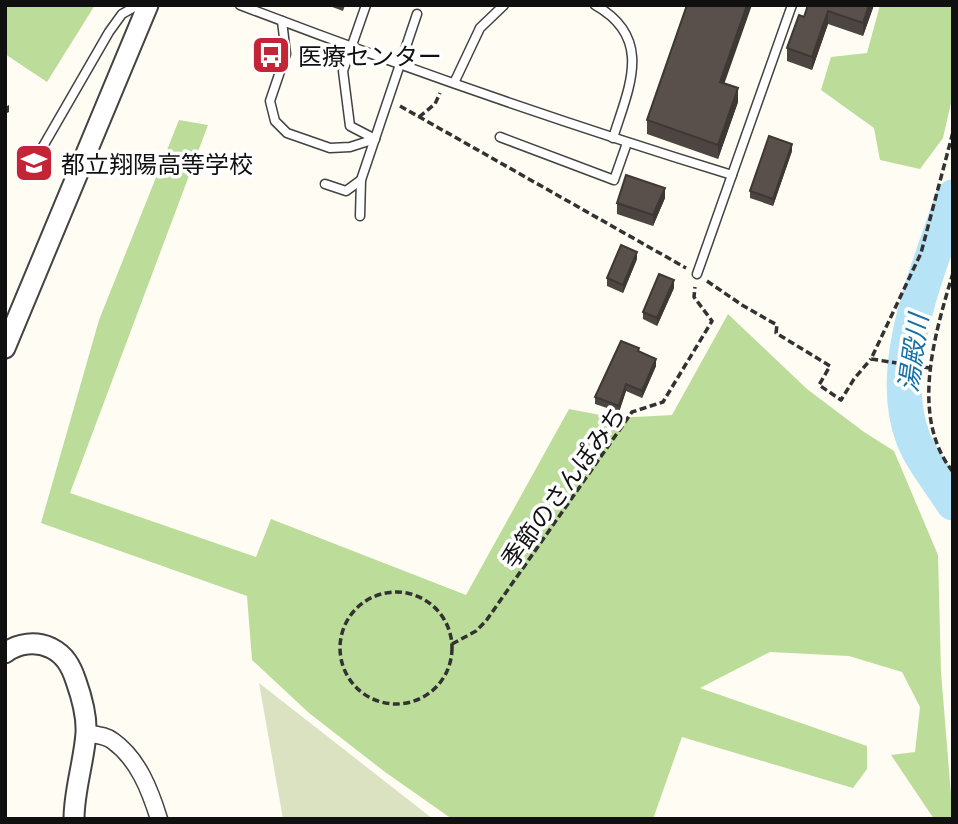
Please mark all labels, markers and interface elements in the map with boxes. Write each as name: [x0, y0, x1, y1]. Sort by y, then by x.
bus stop icon: 医療センター: [250, 34, 292, 76]
place label: 医療センター: [298, 39, 442, 71]
school or university icon: 都立翔陽高等学校: [13, 142, 55, 184]
place label: 都立翔陽高等学校: [61, 147, 253, 179]
water label: 湯殿川: [889, 309, 935, 394]
street label: 季節のさんぽみち: [493, 399, 631, 573]

